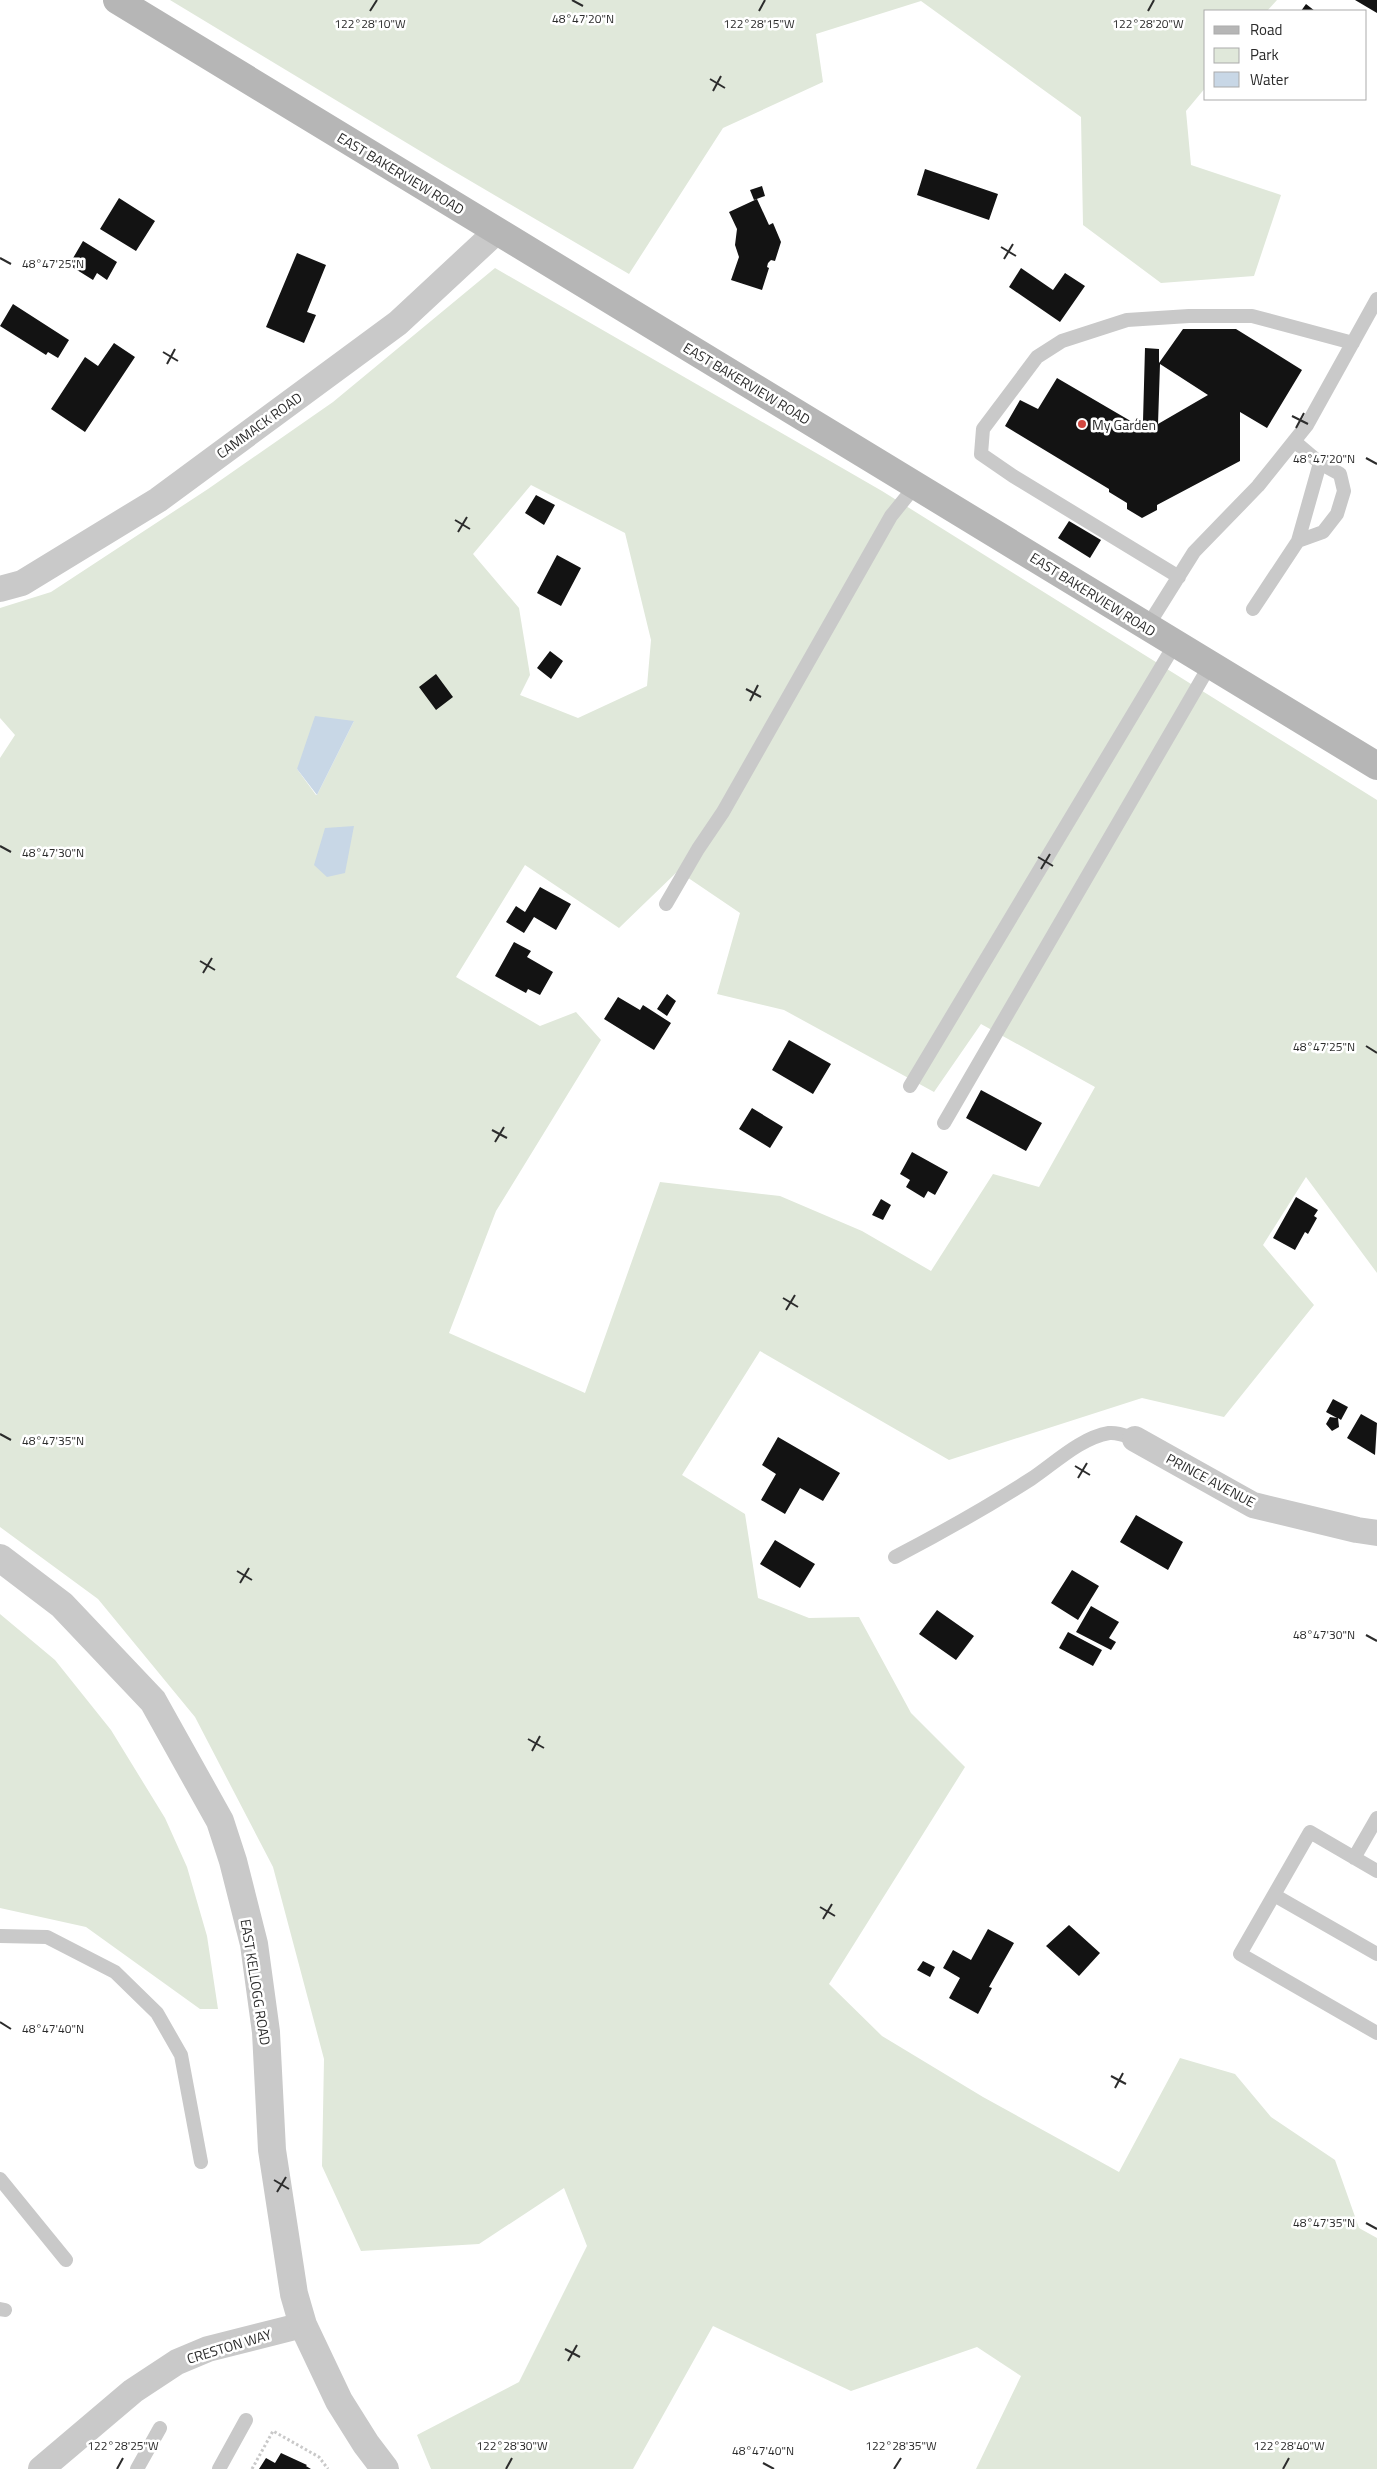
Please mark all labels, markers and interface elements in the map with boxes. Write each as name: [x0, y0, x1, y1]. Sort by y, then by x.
text: 48°47'20"N: [552, 9, 614, 28]
legend: [1204, 10, 1367, 100]
text: 122°28'10"W: [334, 14, 406, 33]
text: 122°28'15"W: [723, 14, 795, 33]
text: 122°28'20"W: [1112, 14, 1184, 33]
text: Road: [1250, 18, 1282, 41]
text: Park: [1250, 43, 1279, 66]
text: Water: [1250, 68, 1289, 91]
street label: EAST BAKERVIEW ROAD: [333, 127, 469, 219]
text: 48°47'25"N: [22, 254, 84, 273]
street label: EAST BAKERVIEW ROAD: [679, 337, 815, 429]
street label: CAMMACK ROAD: [212, 387, 306, 463]
place label: My Garden: [1092, 414, 1156, 435]
marker: My Garden: [1076, 418, 1088, 430]
text: 48°47'20"N: [1293, 449, 1355, 468]
street label: EAST BAKERVIEW ROAD: [1026, 547, 1160, 641]
text: 48°47'30"N: [22, 843, 84, 862]
text: 48°47'25"N: [1293, 1037, 1355, 1056]
text: 48°47'35"N: [22, 1431, 84, 1450]
street label: PRINCE AVENUE: [1163, 1448, 1260, 1512]
text: 48°47'30"N: [1293, 1625, 1355, 1644]
street label: EAST KELLOGG ROAD: [236, 1917, 276, 2047]
text: 48°47'40"N: [22, 2019, 84, 2038]
text: 48°47'35"N: [1293, 2213, 1355, 2232]
street label: CRESTON WAY: [184, 2323, 274, 2369]
text: 122°28'25"W: [87, 2436, 159, 2455]
text: 122°28'30"W: [476, 2436, 548, 2455]
text: 122°28'35"W: [865, 2436, 937, 2455]
text: 122°28'40"W: [1253, 2436, 1325, 2455]
text: 48°47'40"N: [732, 2441, 794, 2460]

